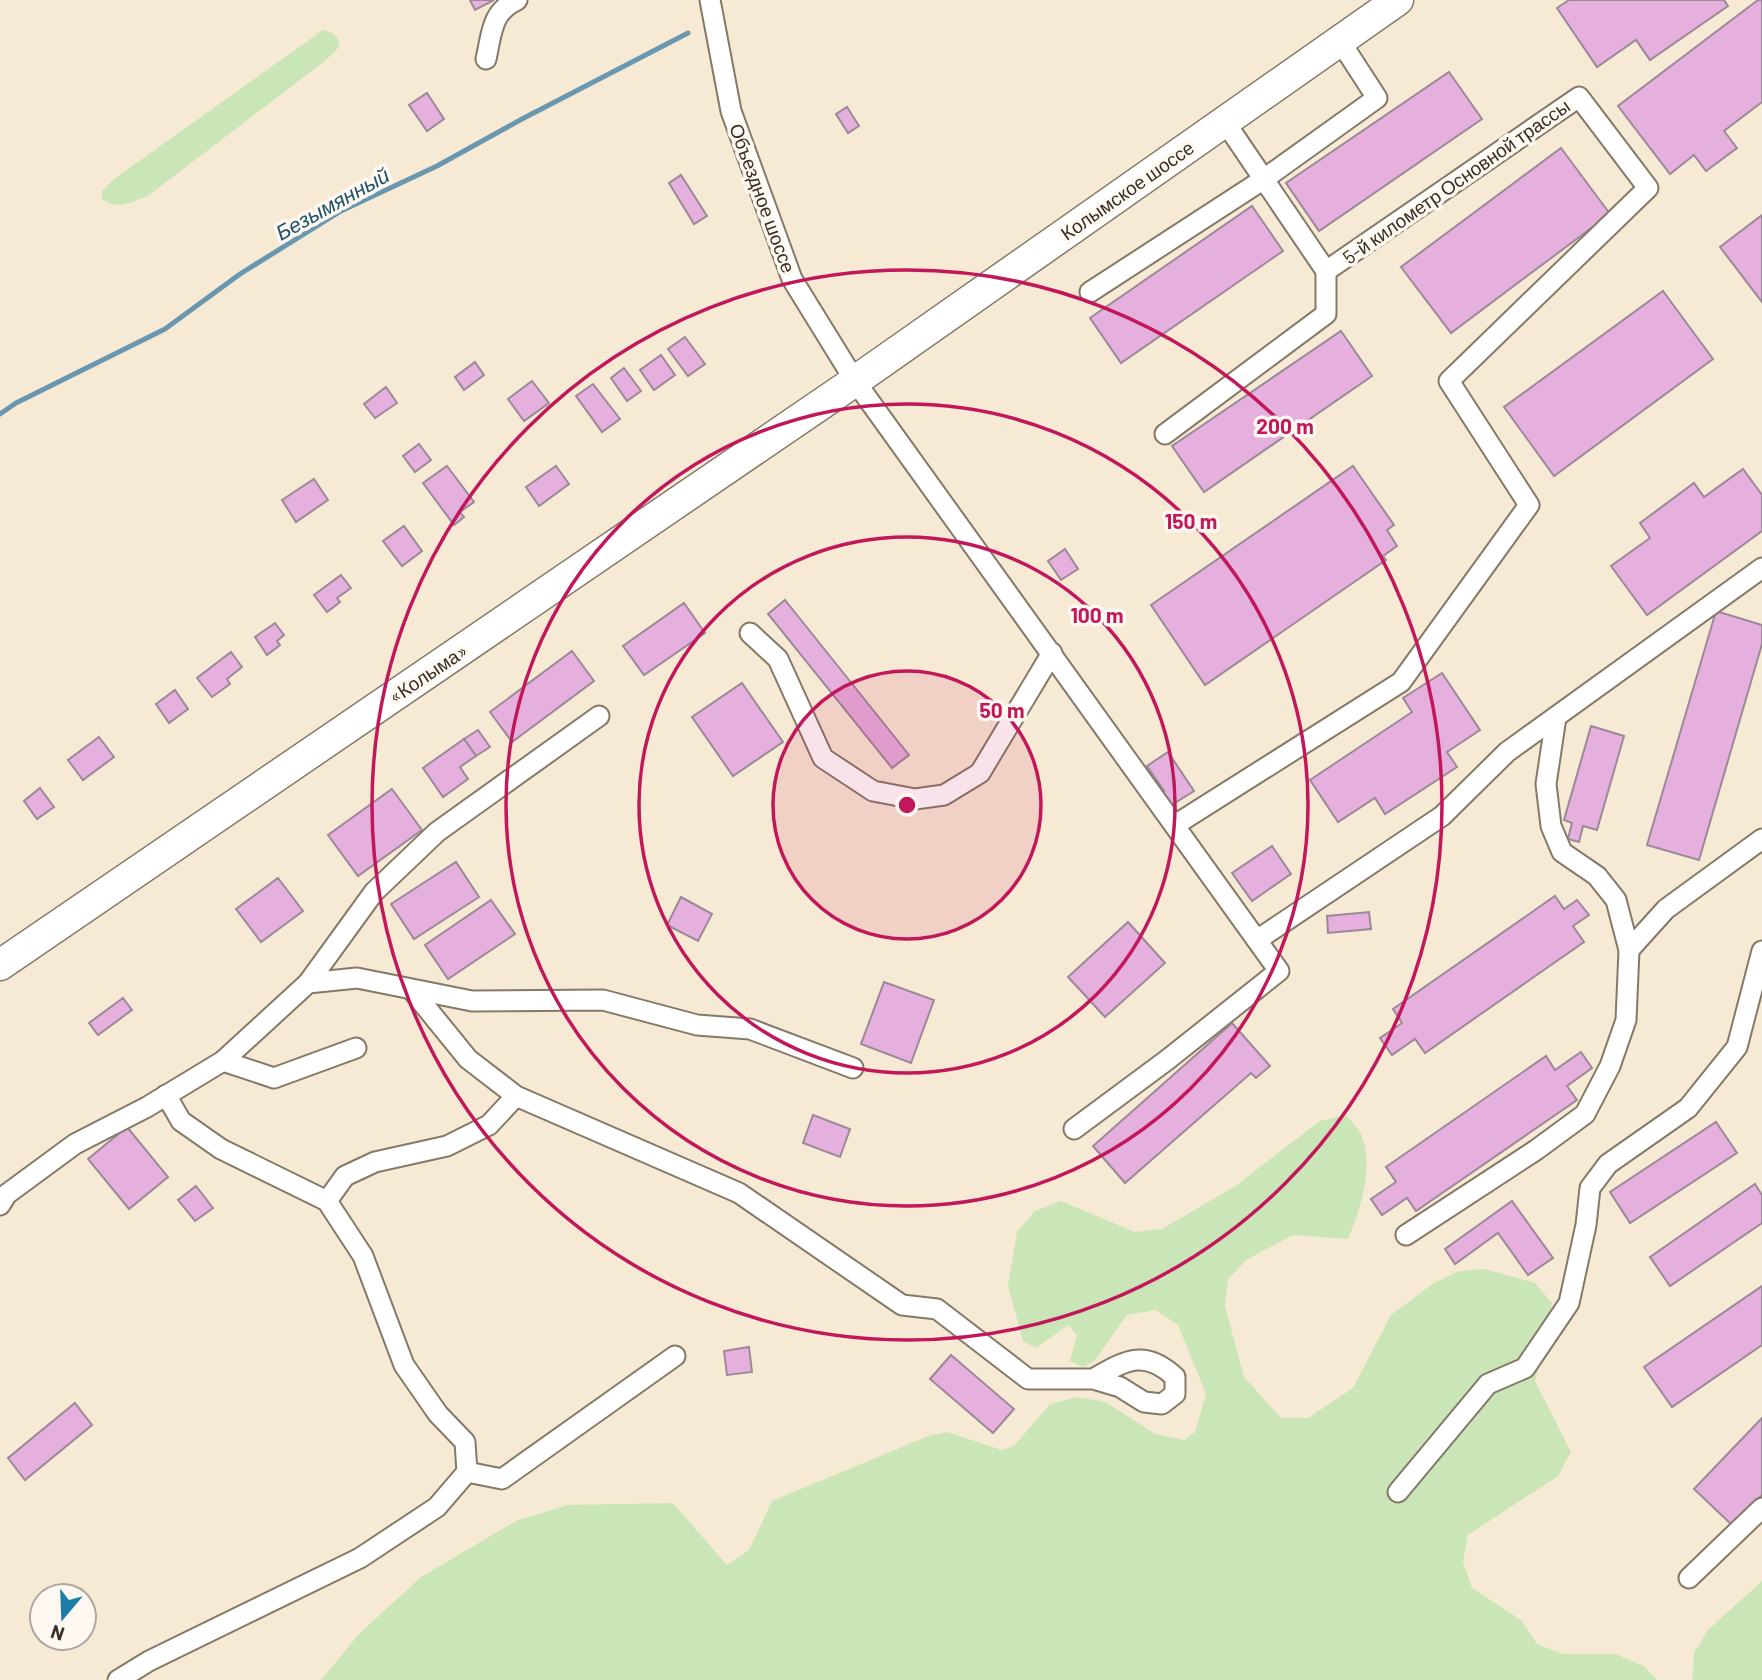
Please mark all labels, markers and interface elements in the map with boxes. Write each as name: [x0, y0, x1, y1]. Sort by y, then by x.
street label: 5-й километр Основной трассы: [1338, 94, 1574, 268]
street label: Объездное шоссе: [725, 120, 801, 276]
street label: Колымское шоссе: [1056, 135, 1198, 245]
water label: Безымянный: [271, 161, 394, 245]
text: 200 m: [1256, 413, 1314, 438]
text: 150 m: [1165, 508, 1217, 533]
text: 100 m: [1070, 602, 1124, 627]
street label: «Колыма»: [384, 638, 472, 708]
text: 50 m: [979, 697, 1025, 722]
centre of rings: [895, 793, 919, 817]
north arrow: [28, 1582, 98, 1652]
text: N: [48, 1621, 67, 1646]

